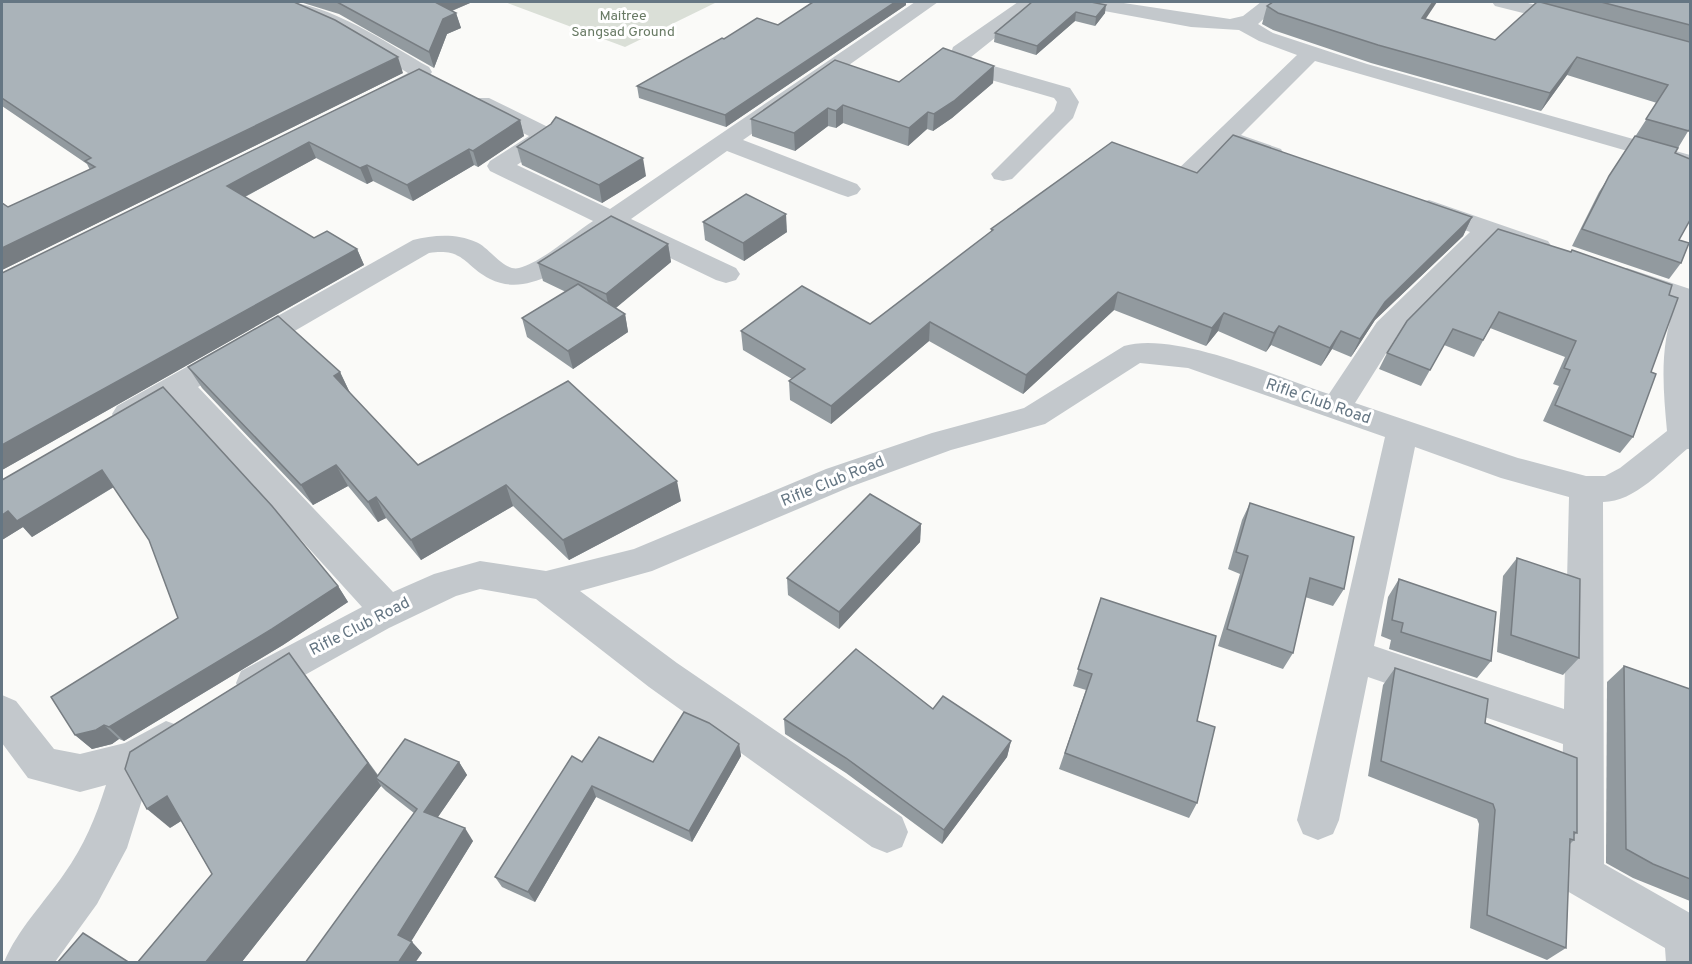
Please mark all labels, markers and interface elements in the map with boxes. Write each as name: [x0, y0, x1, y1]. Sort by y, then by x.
park label: Maitree Sangsad Ground: [571, 8, 675, 41]
street label: Rifle Club Road: [1263, 375, 1373, 429]
street label: Rifle Club Road: [778, 452, 888, 512]
street label: Rifle Club Road: [306, 593, 414, 661]

